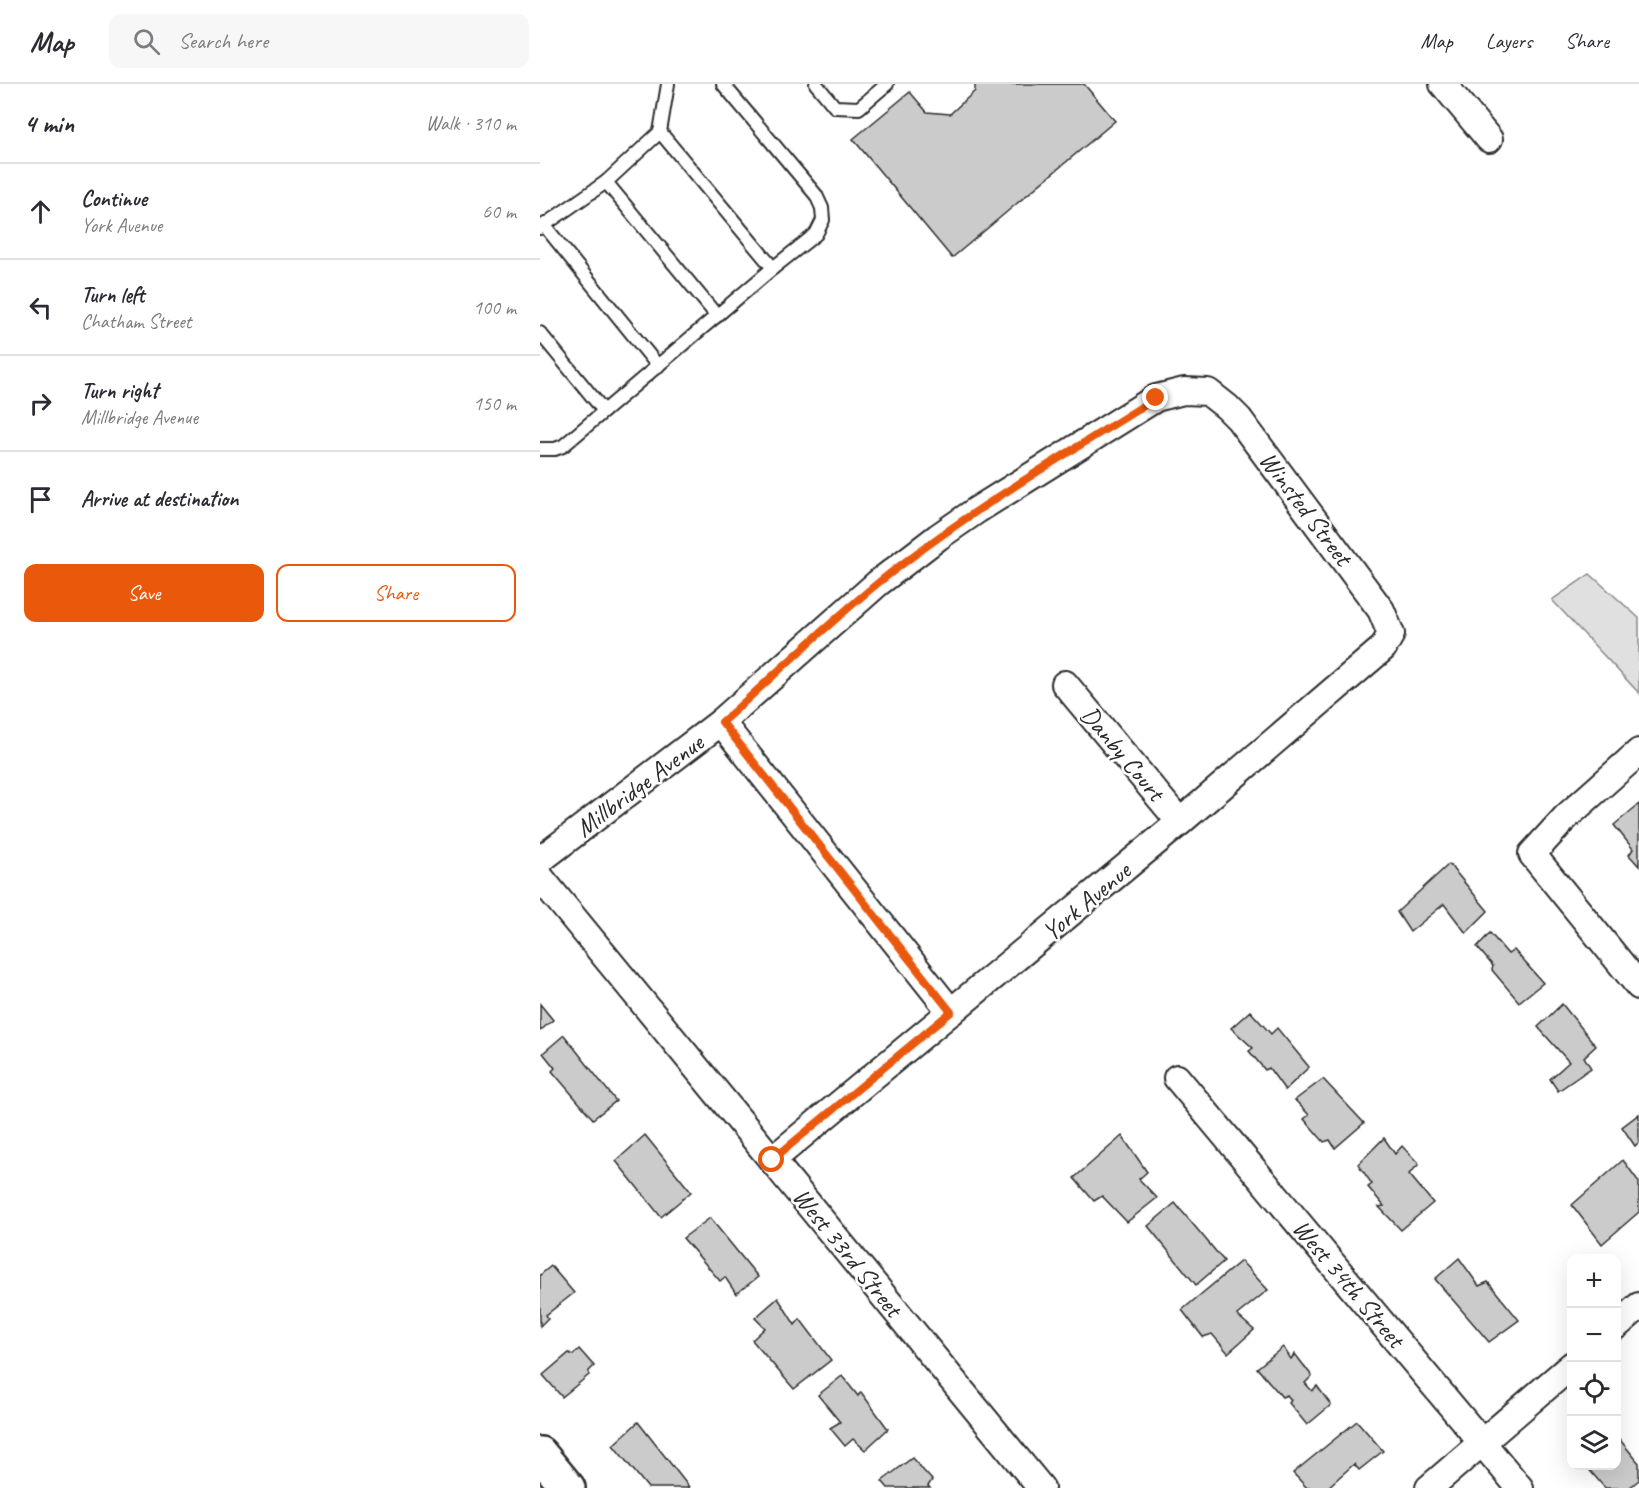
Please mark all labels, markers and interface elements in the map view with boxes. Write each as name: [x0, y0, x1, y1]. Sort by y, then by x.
search box: [109, 14, 529, 68]
text: Map: [30, 24, 73, 59]
icon: search: [130, 25, 163, 58]
text: Search here: [178, 27, 268, 55]
text: Map: [1420, 28, 1453, 54]
text: Layers: [1486, 28, 1532, 54]
text: Share: [1565, 28, 1609, 54]
text: 4 min: [24, 107, 74, 140]
text: Walk · 310 m: [426, 111, 516, 136]
text: Continue: [81, 185, 147, 213]
icon: ahead: [24, 195, 57, 228]
text: 60 m: [482, 199, 516, 224]
text: York Avenue: [81, 213, 162, 238]
text: Turn left: [81, 281, 145, 309]
icon: left: [24, 291, 57, 324]
text: 100 m: [473, 295, 516, 320]
text: Chatham Street: [81, 309, 191, 334]
text: Turn right: [81, 377, 158, 405]
route end: [1142, 384, 1168, 410]
icon: right: [24, 387, 57, 420]
text: 150 m: [473, 391, 516, 416]
text: Millbridge Avenue: [81, 405, 198, 430]
street label: Winsted Street: [1252, 445, 1361, 574]
icon: arrive: [24, 483, 57, 516]
text: Arrive at destination: [81, 485, 238, 513]
button: Save: [24, 564, 264, 622]
button: Share: [276, 564, 516, 622]
street label: Danby Court: [1073, 699, 1173, 809]
street label: Millbridge Avenue: [569, 726, 711, 844]
street label: York Avenue: [1035, 853, 1139, 948]
route start: [758, 1146, 784, 1172]
street label: West 33rd Street: [786, 1181, 911, 1325]
street label: West 34th Street: [1285, 1212, 1413, 1356]
map controls: [1567, 1254, 1621, 1470]
button: +: [1567, 1254, 1621, 1308]
button: −: [1567, 1308, 1621, 1362]
button: locate: [1567, 1362, 1621, 1416]
button: layers: [1567, 1416, 1621, 1470]

